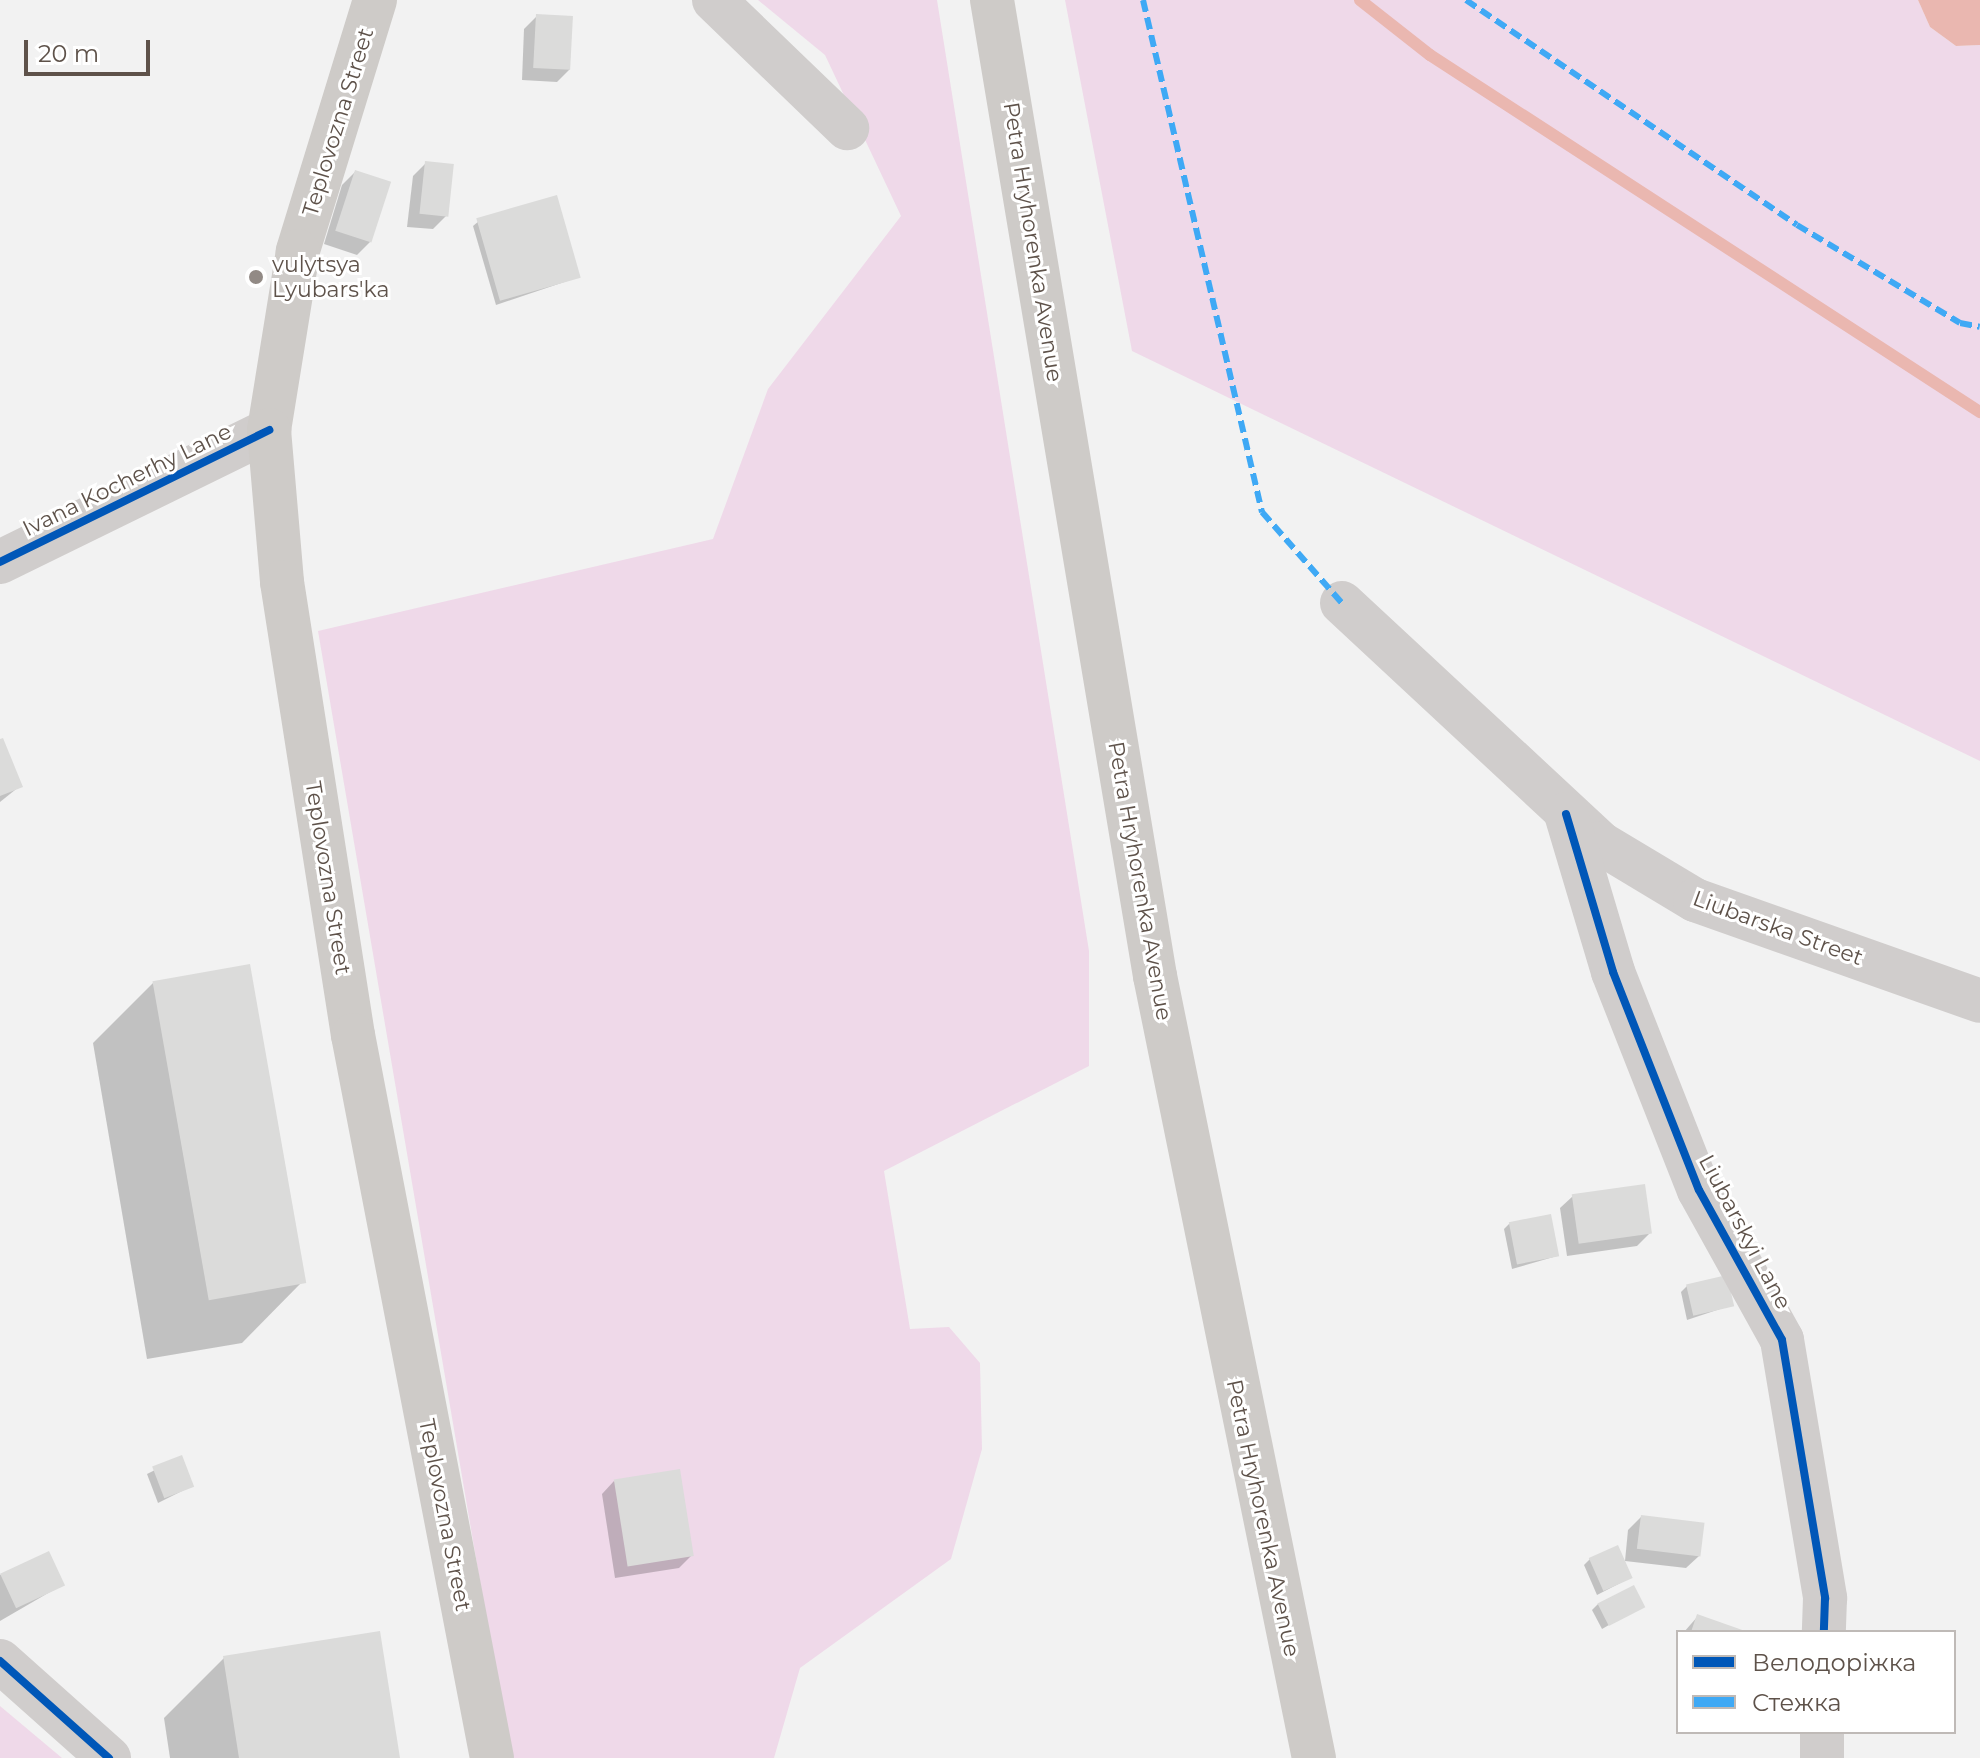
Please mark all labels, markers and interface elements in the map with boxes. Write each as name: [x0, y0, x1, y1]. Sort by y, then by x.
scale bar: [28, 24, 154, 74]
street label: Teplovozna Street: [297, 25, 379, 219]
text: 20 m: [38, 39, 99, 68]
street label: Petra Hryhorenka Avenue: [998, 100, 1068, 384]
place label: vulytsya Lyubarsʹka: [272, 251, 389, 302]
marker: vulytsya Lyubarsʹka: [247, 268, 265, 286]
street label: Ivana Kocherhy Lane: [18, 418, 236, 542]
street label: Petra Hryhorenka Avenue: [1102, 739, 1178, 1023]
street label: Teplovozna Street: [300, 779, 356, 977]
street label: Liubarska Street: [1689, 885, 1867, 971]
street label: Liubarskyi Lane: [1693, 1150, 1797, 1314]
street label: Petra Hryhorenka Avenue: [1221, 1377, 1305, 1659]
street label: Teplovozna Street: [413, 1416, 477, 1614]
legend: [1676, 1630, 1956, 1734]
text: Велодоріжка: [1752, 1648, 1916, 1677]
text: Стежка: [1752, 1688, 1842, 1717]

